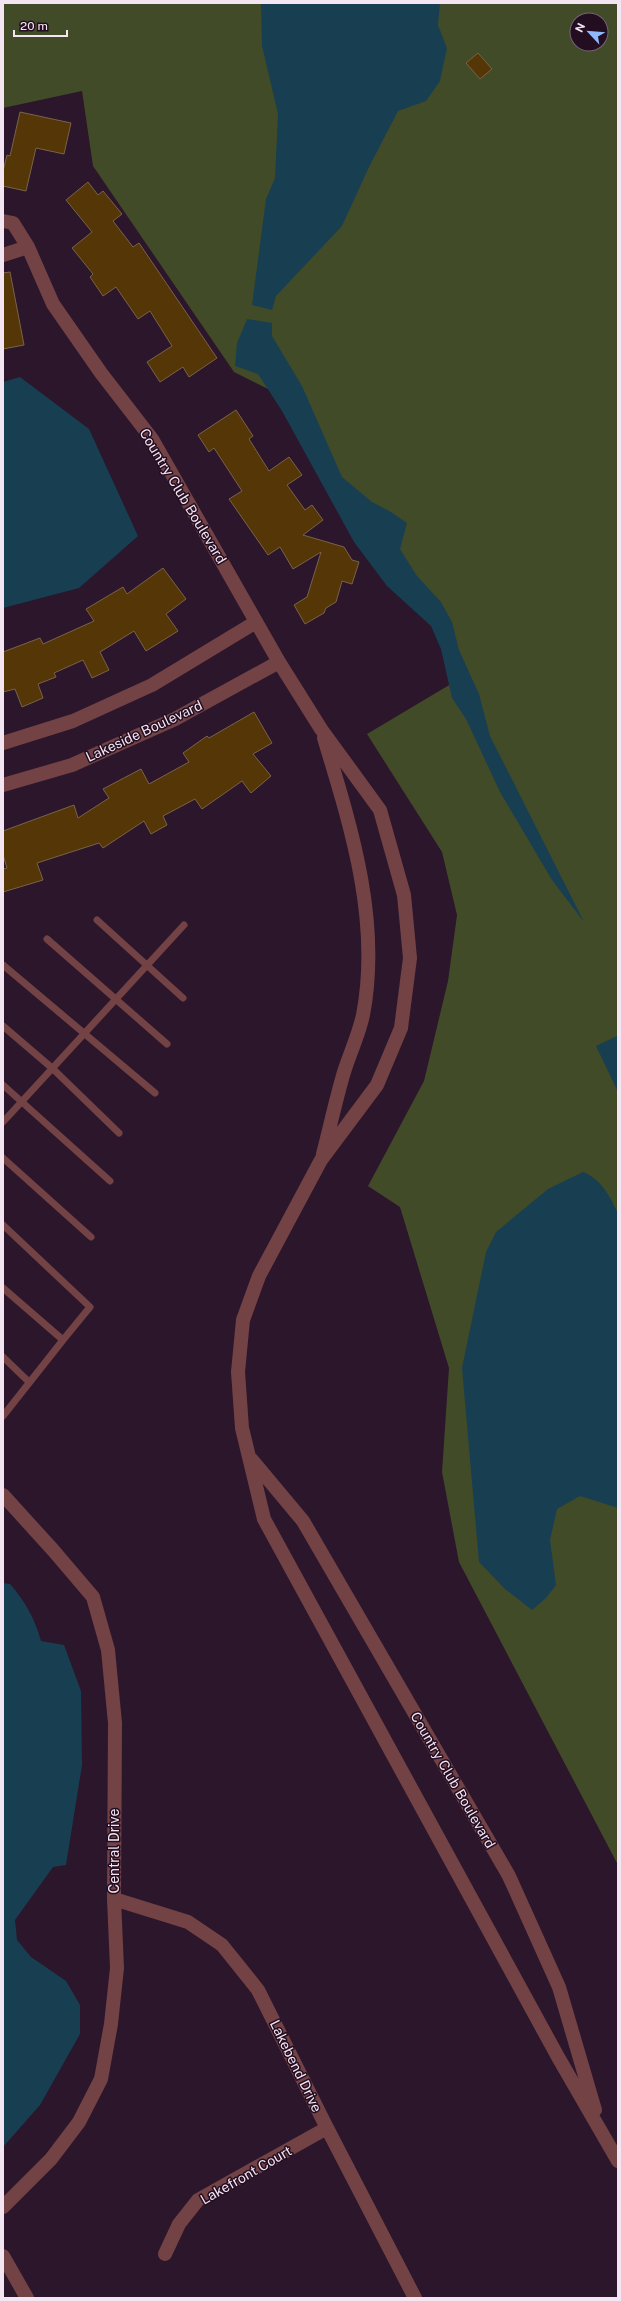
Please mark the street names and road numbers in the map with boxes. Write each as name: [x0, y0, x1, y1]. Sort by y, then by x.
street label: Country Club Boulevard: [136, 426, 230, 566]
street label: Lakeside Boulevard: [83, 697, 205, 765]
street label: Country Club Boulevard: [407, 1709, 499, 1851]
street label: Central Drive: [106, 1809, 122, 1893]
street label: Lakebend Drive: [267, 2017, 325, 2115]
street label: Lakefront Court: [198, 2142, 294, 2208]

